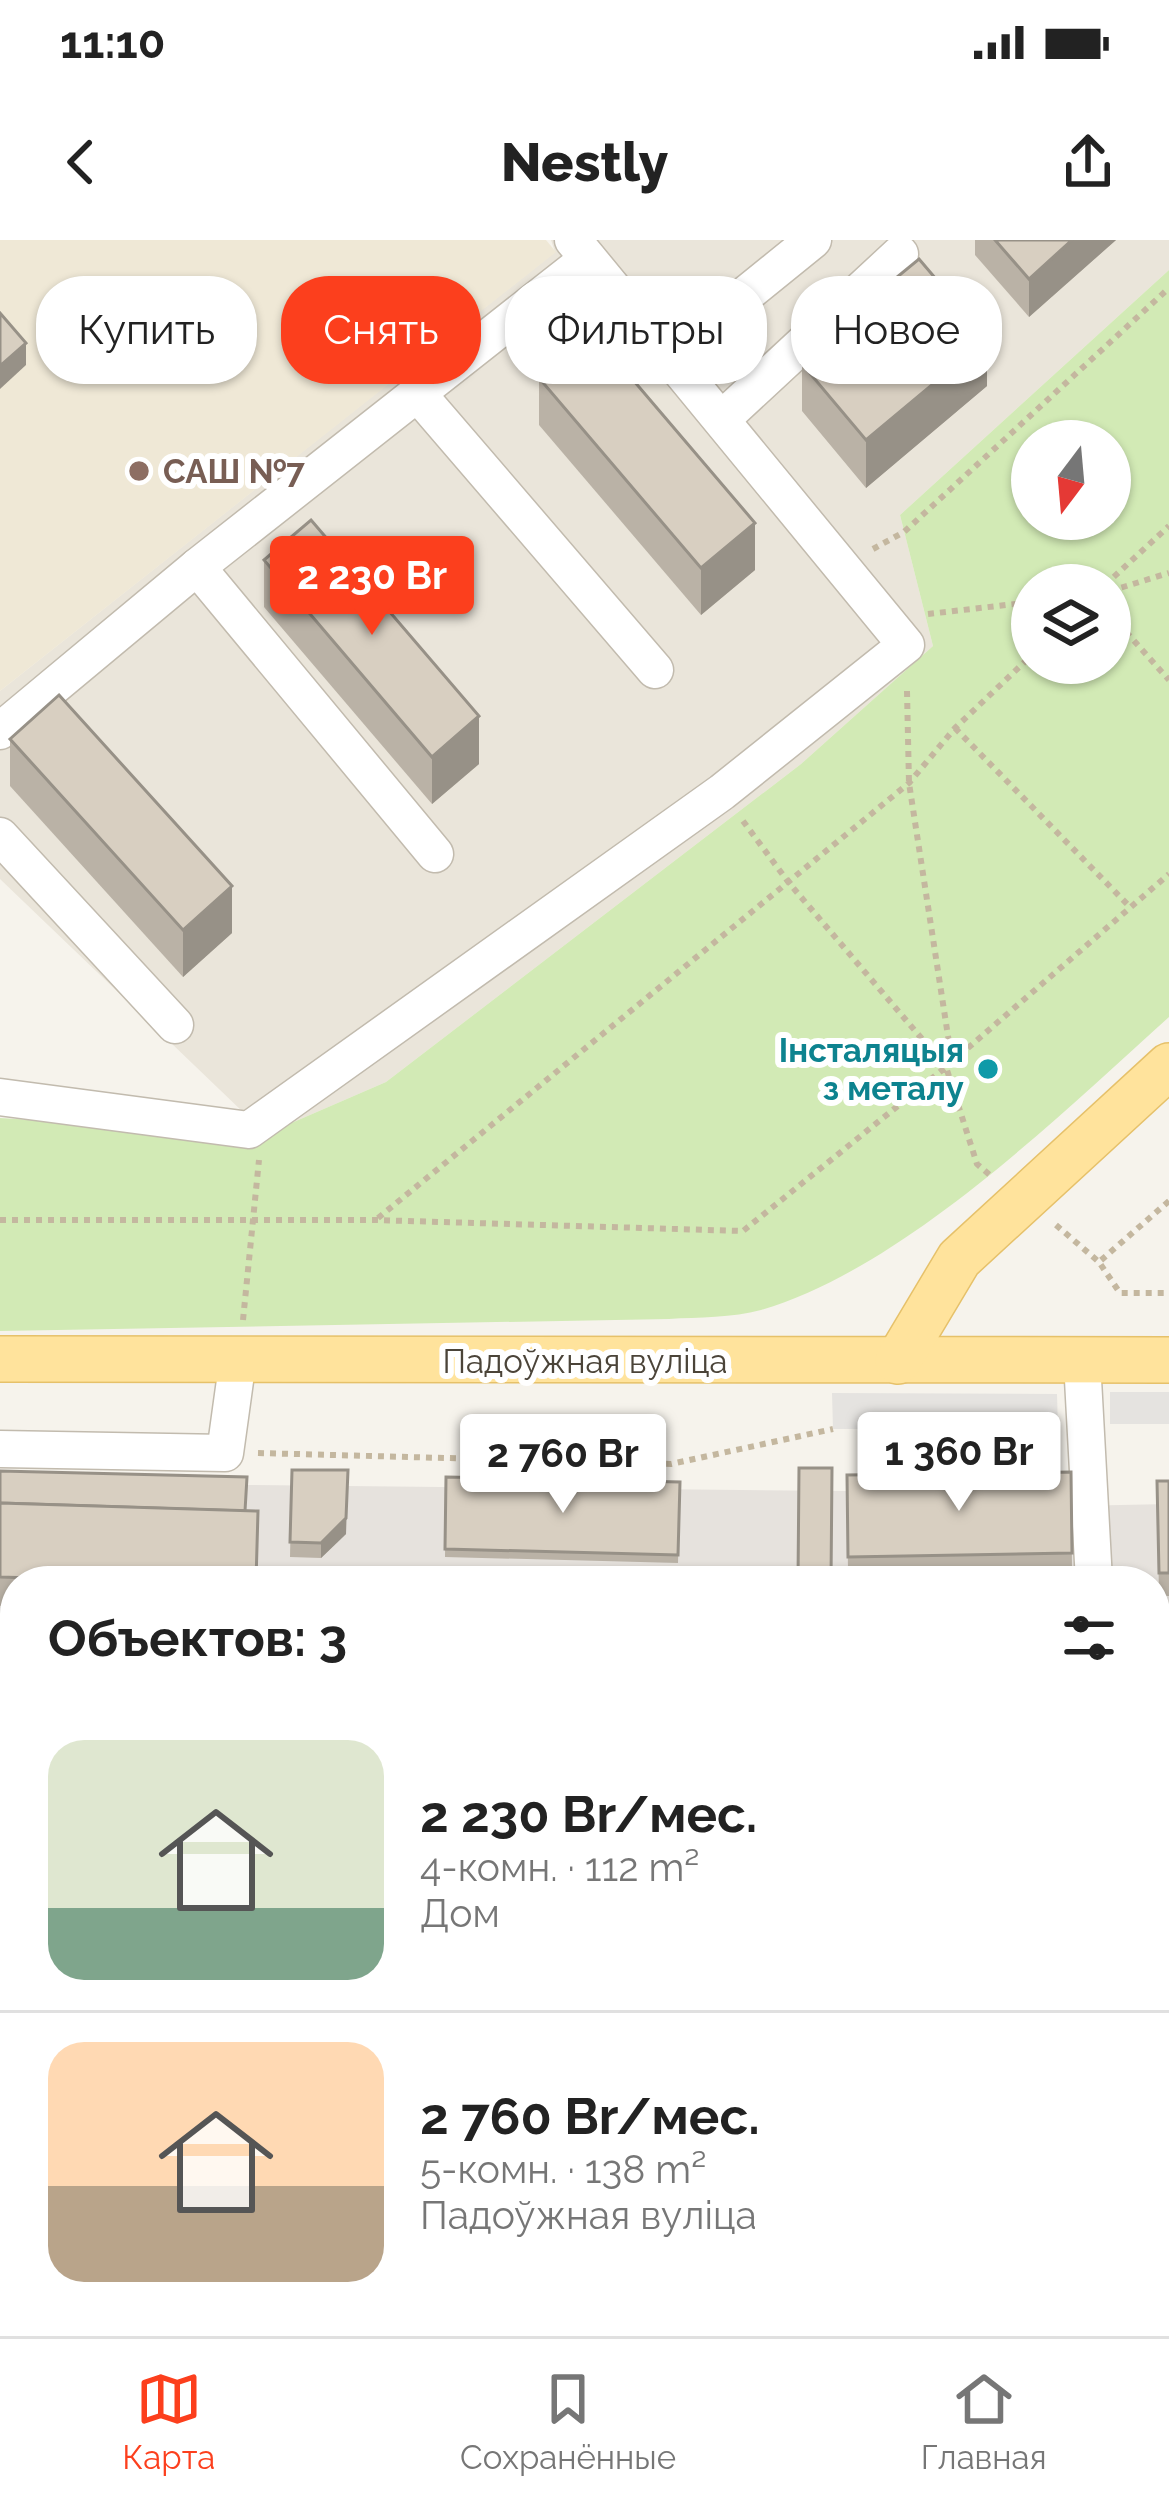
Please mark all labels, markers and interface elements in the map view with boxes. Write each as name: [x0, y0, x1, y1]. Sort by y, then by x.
text: 11:10: [60, 16, 165, 69]
icon: back: [48, 129, 114, 195]
icon: share: [1055, 129, 1121, 195]
text: Nestly: [501, 130, 668, 194]
chip: Купить: [36, 276, 257, 384]
chip: Снять: [281, 276, 481, 384]
chip: Фильтры: [505, 276, 767, 384]
chip: Новое: [791, 276, 1002, 384]
north arrow: [1011, 420, 1131, 540]
map controls: [1011, 420, 1131, 684]
place label: САШ №7: [163, 452, 305, 491]
marker: САШ №7: [126, 458, 152, 484]
pin: 2 230 Br: [248, 536, 496, 638]
text: 2 230 Br: [297, 552, 447, 598]
button: layers: [1011, 564, 1131, 684]
place label: Інсталяцыя з металу: [779, 1031, 964, 1108]
marker: Інсталяцыя з металу: [975, 1056, 1001, 1082]
street label: Падоўжная вуліца: [443, 1342, 727, 1381]
pin: 1 360 Br: [835, 1412, 1083, 1514]
pin: 2 760 Br: [439, 1414, 687, 1516]
text: 1 360 Br: [885, 1428, 1033, 1474]
text: 2 760 Br: [487, 1430, 639, 1476]
icon: filters: [1056, 1605, 1122, 1671]
text: Объектов: 3: [48, 1608, 347, 1668]
text: 2 230 Br/мес.: [420, 1784, 757, 1844]
icon: home: [144, 1788, 288, 1932]
text: 4-комн. · 112 m²: [420, 1844, 699, 1890]
text: Дом: [420, 1890, 500, 1936]
text: 2 760 Br/мес.: [420, 2086, 760, 2146]
icon: home: [144, 2090, 288, 2234]
text: 5-комн. · 138 m²: [420, 2146, 706, 2192]
text: Падоўжная вуліца: [420, 2192, 757, 2238]
tab: Карта: [122, 2366, 215, 2477]
tab: Сохранённые: [460, 2366, 676, 2477]
tab: Главная: [921, 2366, 1047, 2477]

